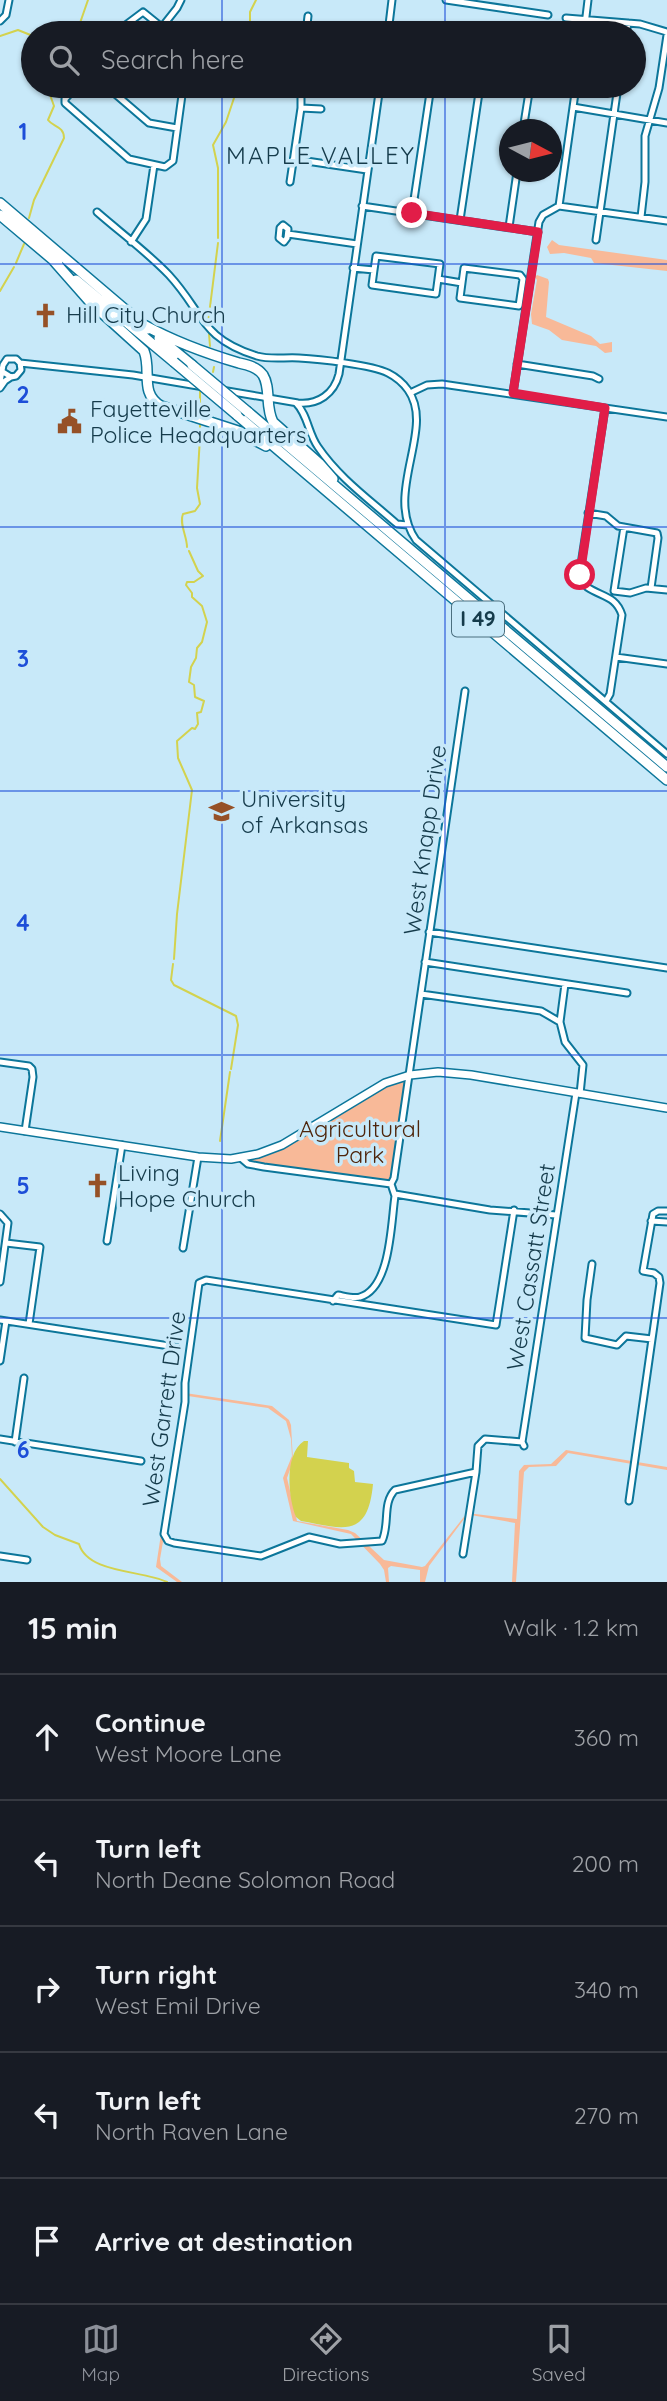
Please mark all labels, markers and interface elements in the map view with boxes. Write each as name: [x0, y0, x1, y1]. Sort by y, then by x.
search box: [21, 21, 646, 98]
icon: search: [45, 41, 83, 79]
text: Search here: [101, 43, 245, 76]
text: 1: [19, 117, 27, 146]
north arrow: [499, 119, 562, 182]
district label: MAPLE VALLEY: [226, 140, 416, 170]
route end: [396, 197, 427, 228]
place label: Hill City Church: [66, 300, 226, 329]
church icon: Hill City Church: [32, 301, 60, 329]
text: 2: [16, 380, 30, 409]
place label: Fayetteville Police Headquarters: [90, 394, 306, 449]
public building icon: Fayetteville Police Headquarters: [56, 408, 84, 436]
route start: [564, 559, 595, 590]
road number: I 49: [452, 602, 504, 636]
text: 3: [17, 644, 29, 673]
street label: West Knapp Drive: [397, 743, 452, 937]
place label: University of Arkansas: [241, 784, 368, 839]
school or university icon: University of Arkansas: [207, 798, 235, 826]
text: 4: [16, 908, 30, 937]
park label: Agricultural Park: [299, 1114, 421, 1169]
place label: Living Hope Church: [118, 1158, 256, 1213]
street label: West Cassatt Street: [500, 1161, 561, 1372]
text: 5: [16, 1171, 30, 1200]
church icon: Living Hope Church: [84, 1172, 112, 1200]
street label: West Garrett Drive: [135, 1309, 192, 1509]
text: 6: [17, 1435, 29, 1464]
text: 15 min: [28, 1609, 118, 1647]
text: Walk · 1.2 km: [503, 1613, 639, 1642]
text: Continue: [95, 1706, 206, 1739]
icon: ahead: [28, 1718, 66, 1756]
text: 360 m: [574, 1723, 639, 1752]
text: West Moore Lane: [95, 1739, 282, 1768]
text: Turn left: [95, 1832, 202, 1865]
icon: left: [28, 1844, 66, 1882]
text: 200 m: [572, 1849, 639, 1878]
text: North Deane Solomon Road: [95, 1865, 395, 1894]
text: Turn right: [95, 1958, 217, 1991]
icon: right: [28, 1970, 66, 2008]
text: 340 m: [574, 1975, 639, 2004]
text: West Emil Drive: [95, 1991, 261, 2020]
text: Turn left: [95, 2084, 202, 2117]
icon: left: [28, 2096, 66, 2134]
text: 270 m: [574, 2101, 639, 2130]
text: North Raven Lane: [95, 2117, 288, 2146]
icon: arrive: [28, 2222, 66, 2260]
text: Arrive at destination: [95, 2225, 353, 2258]
tab: Map: [81, 2320, 120, 2386]
tab: Directions: [282, 2320, 369, 2386]
tab: Saved: [532, 2320, 586, 2386]

